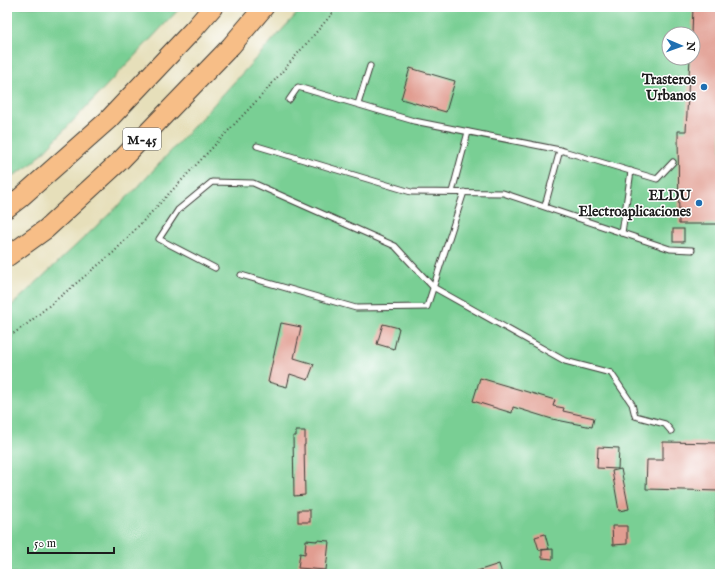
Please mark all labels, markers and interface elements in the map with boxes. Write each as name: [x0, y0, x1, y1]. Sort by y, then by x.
north arrow: [661, 26, 701, 66]
text: N: [683, 40, 697, 52]
place label: Trasteros Urbanos: [641, 71, 696, 105]
marker: Trasteros Urbanos: [699, 82, 709, 92]
road number: M-45: [123, 128, 161, 150]
place label: ELDU Electroaplicaciones: [578, 187, 692, 221]
marker: ELDU Electroaplicaciones: [694, 198, 704, 208]
scale bar: [28, 529, 114, 555]
text: 50 m: [34, 536, 56, 551]

